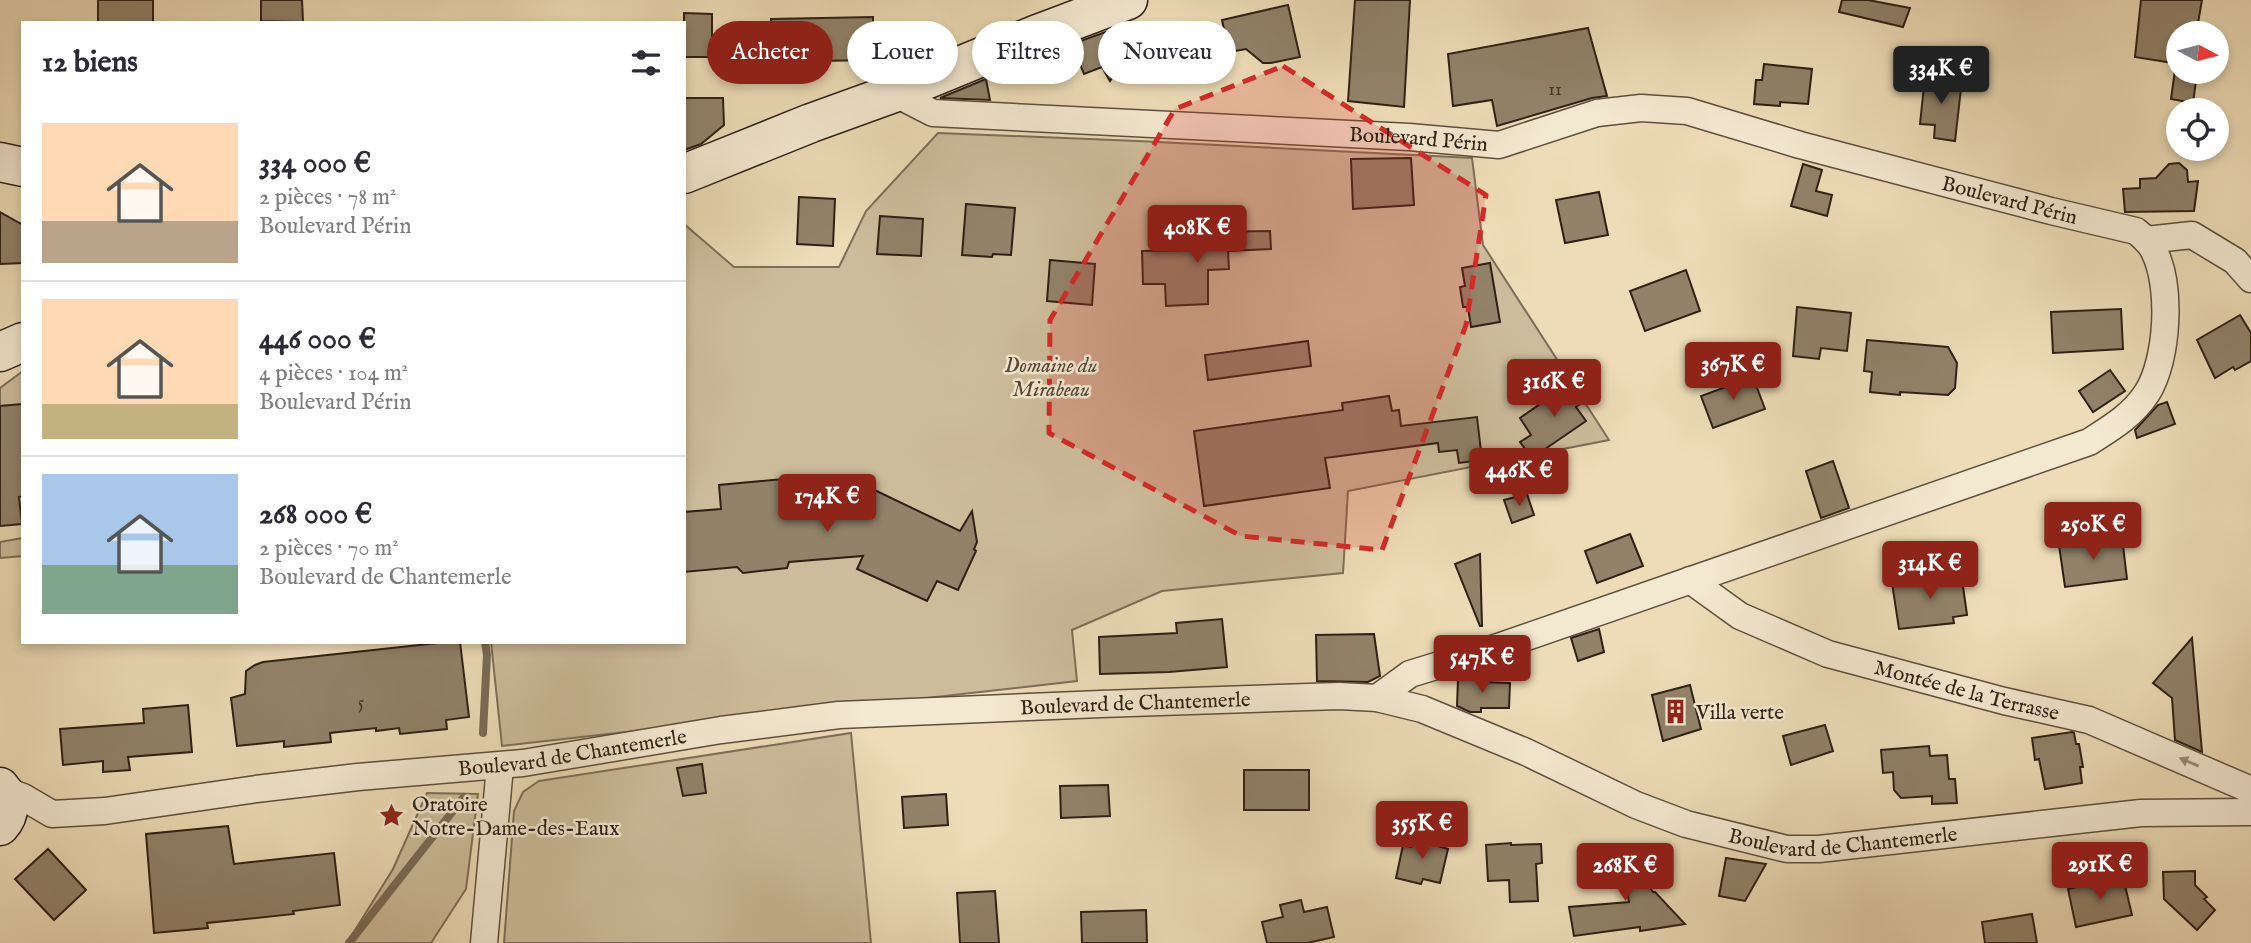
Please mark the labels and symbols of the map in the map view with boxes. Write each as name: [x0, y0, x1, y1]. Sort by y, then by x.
north arrow: [2166, 21, 2230, 84]
pin: 334K €: [1884, 46, 1998, 106]
house number: 11: [1548, 79, 1562, 102]
street label: Boulevard Périn: [1348, 122, 1489, 159]
street label: Boulevard Périn: [1938, 171, 2080, 232]
pin: 408K €: [1140, 205, 1254, 265]
pin: 367K €: [1676, 342, 1790, 402]
park label: Domaine du Mirabeau: [1004, 353, 1098, 404]
pin: 316K €: [1497, 360, 1611, 419]
pin: 446K €: [1462, 448, 1576, 508]
pin: 174K €: [770, 475, 884, 534]
pin: 250K €: [2036, 503, 2150, 562]
pin: 314K €: [1873, 542, 1987, 601]
pin: 547K €: [1425, 636, 1539, 695]
street label: Montée de la Terrasse: [1871, 655, 2062, 728]
street label: Boulevard de Chantemerle: [1019, 687, 1251, 722]
house number: 5: [358, 692, 365, 715]
building icon: Villa verte: [1662, 698, 1690, 726]
place label: Villa verte: [1695, 700, 1784, 727]
street label: Boulevard de Chantemerle: [457, 724, 689, 783]
one-way arrow: [2178, 756, 2199, 767]
place label: Oratoire Notre-Dame-des-Eaux: [412, 792, 619, 843]
place icon: Oratoire Notre-Dame-des-Eaux: [378, 802, 406, 830]
pin: 355K €: [1365, 802, 1479, 861]
street label: Boulevard de Chantemerle: [1725, 822, 1959, 864]
pin: 291K €: [2043, 842, 2157, 902]
pin: 268K €: [1568, 844, 1682, 903]

